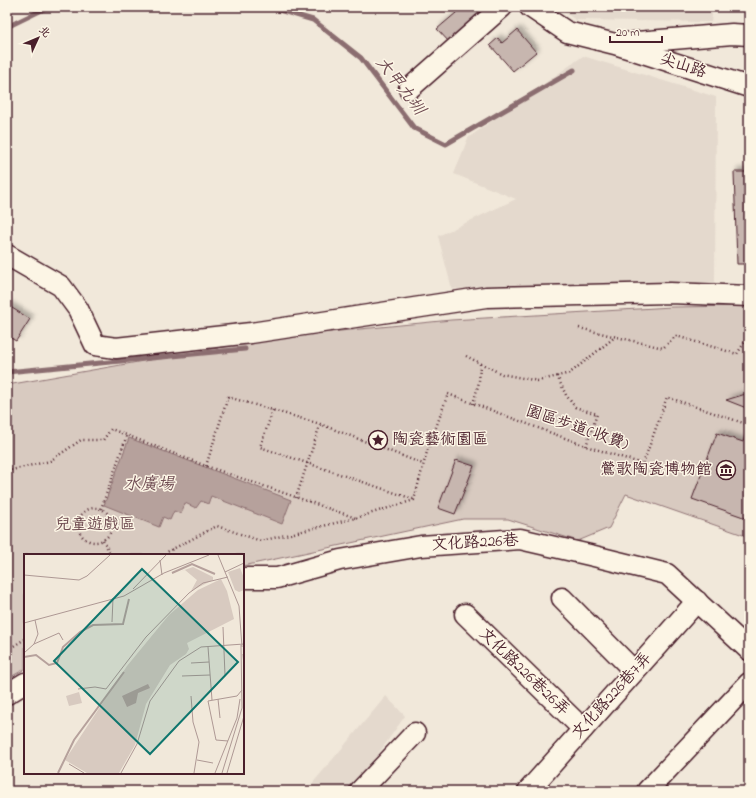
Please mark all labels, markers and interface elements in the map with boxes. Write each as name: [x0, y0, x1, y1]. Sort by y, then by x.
north arrow: [18, 18, 58, 58]
scale bar: [610, 18, 662, 44]
text: 北: [35, 22, 54, 41]
text: 20 m: [616, 24, 639, 42]
street label: 尖山路: [656, 47, 710, 85]
water label: 大甲九圳: [369, 52, 432, 122]
street label: 園區步道(收費): [522, 399, 632, 457]
place label: 陶瓷藝術園區: [392, 428, 488, 452]
place icon: 陶瓷藝術園區: [367, 429, 389, 451]
place label: 鶯歌陶瓷博物館: [600, 458, 712, 482]
museum icon: 鶯歌陶瓷博物館: [715, 459, 737, 481]
water label: 水廣場: [124, 472, 176, 497]
park label: 兒童遊戲區: [55, 513, 135, 537]
street label: 文化路226巷: [431, 529, 519, 557]
inset map: [24, 554, 244, 774]
street label: 文化路226巷26弄: [473, 622, 575, 722]
street label: 文化路226巷7弄: [566, 647, 658, 745]

